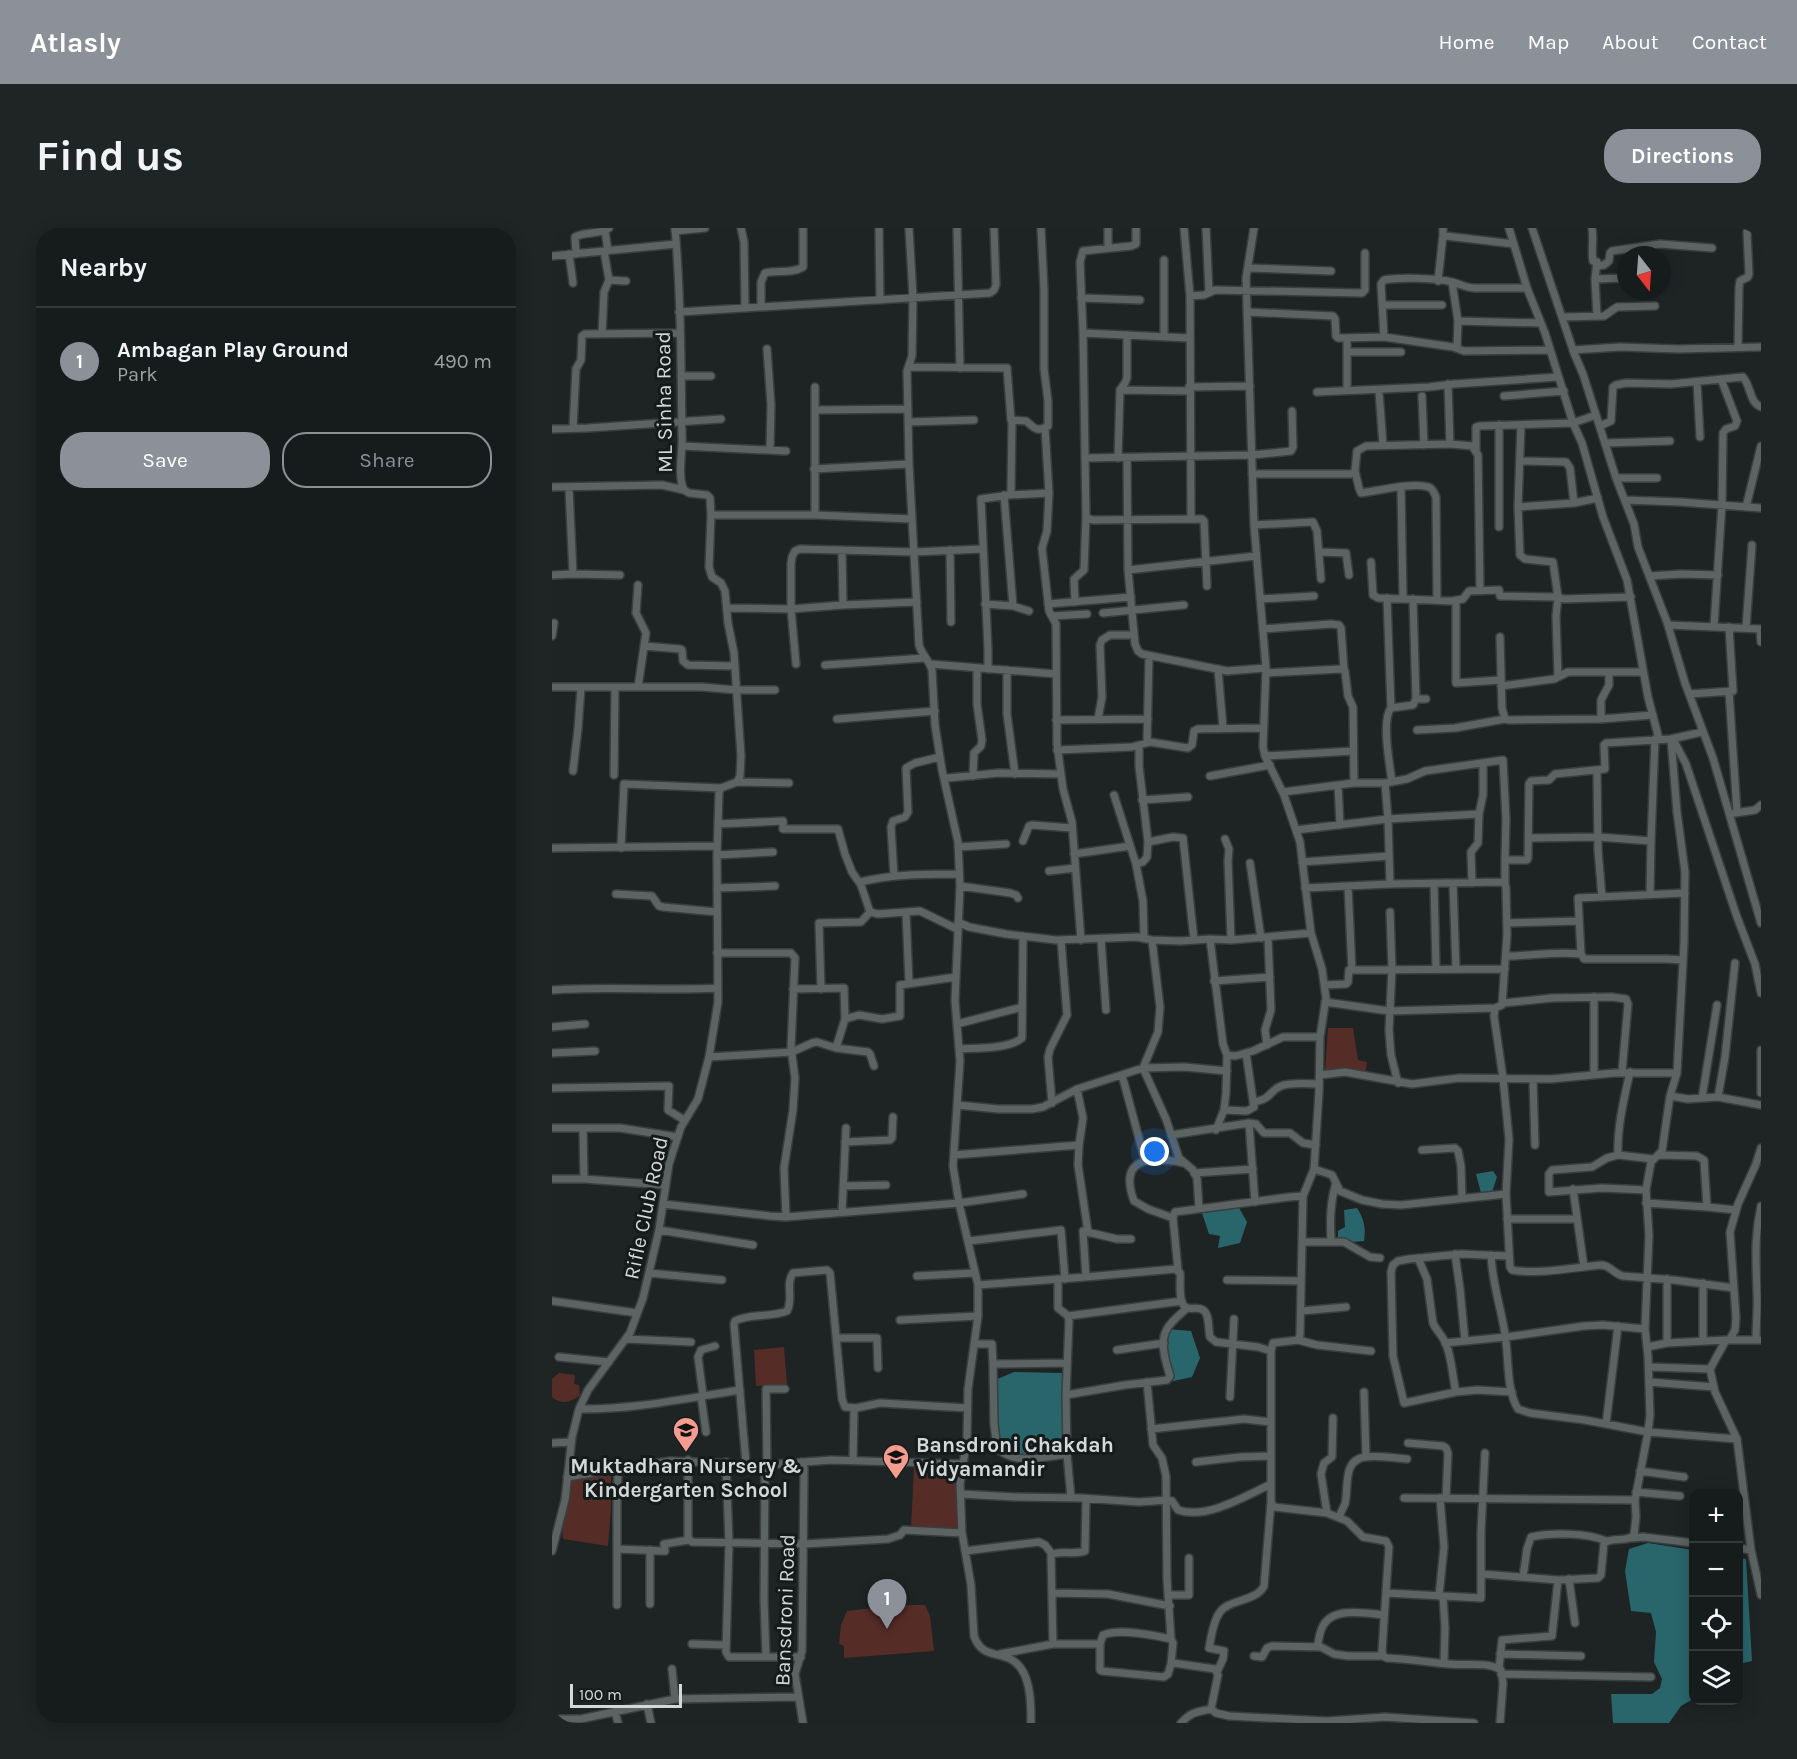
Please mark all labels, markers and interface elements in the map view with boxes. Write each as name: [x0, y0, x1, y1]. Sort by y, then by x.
text: Atlasly: [30, 26, 121, 59]
text: Home: [1439, 30, 1495, 54]
text: Map: [1528, 30, 1569, 54]
text: About: [1602, 30, 1659, 54]
text: Contact: [1692, 30, 1767, 54]
button: Directions: [1604, 129, 1761, 183]
text: Find us: [36, 131, 184, 181]
north arrow: [1617, 246, 1671, 300]
text: Nearby: [60, 252, 147, 283]
street label: ML Sinha Road: [651, 331, 677, 473]
text: Ambagan Play Ground: [117, 337, 349, 363]
text: 1: [76, 350, 83, 373]
text: 490 m: [434, 350, 492, 373]
text: Park: [117, 363, 158, 386]
button: Save: [60, 432, 270, 488]
button: Share: [282, 432, 492, 488]
street label: Rifle Club Road: [619, 1134, 673, 1282]
your location: [1140, 1137, 1169, 1166]
school or university icon: Muktadhara Nursery & Kindergarten School: [671, 1415, 701, 1453]
place label: Bansdroni Chakdah Vidyamandir: [916, 1433, 1114, 1481]
school or university icon: Bansdroni Chakdah Vidyamandir: [881, 1442, 911, 1480]
place label: Muktadhara Nursery & Kindergarten School: [570, 1454, 802, 1502]
map controls: [1689, 1489, 1743, 1705]
button: +: [1689, 1489, 1743, 1543]
street label: Bansdroni Road: [770, 1534, 800, 1686]
button: −: [1689, 1543, 1743, 1597]
pin: 1: [868, 1580, 906, 1629]
button: locate: [1689, 1597, 1743, 1651]
button: layers: [1689, 1651, 1743, 1705]
scale bar: [570, 1681, 682, 1708]
text: 100 m: [579, 1685, 622, 1704]

